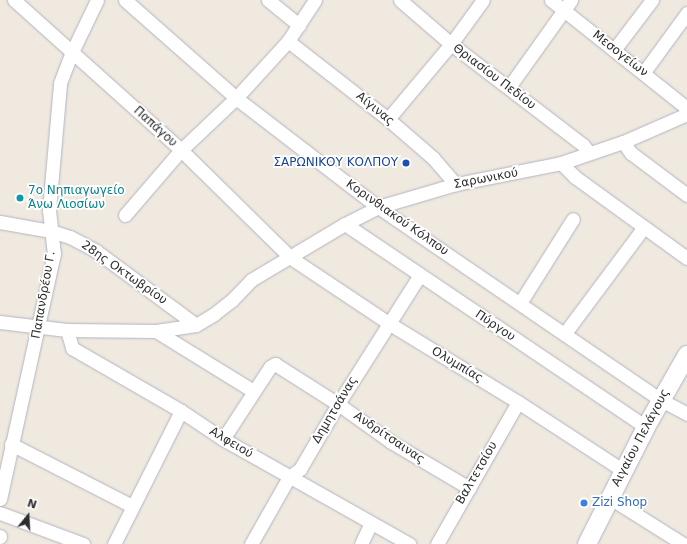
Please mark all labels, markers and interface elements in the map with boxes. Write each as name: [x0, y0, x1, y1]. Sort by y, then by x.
street label: Μεσογείων: [589, 28, 651, 80]
street label: Θριασίου Πεδίου: [450, 41, 538, 113]
street label: Αίγινας: [353, 89, 397, 129]
street label: Παπάγου: [130, 104, 180, 150]
place label: ΣΑΡΩΝΙΚΟΥ ΚΟΛΠΟΥ: [274, 156, 398, 170]
marker: ΣΑΡΩΝΙΚΟΥ ΚΟΛΠΟΥ: [401, 158, 411, 168]
street label: Σαρωνικού: [453, 166, 519, 192]
street label: Κορινθιακού Κόλπου: [343, 177, 451, 259]
place label: 7o Νηπιαγωγείο Άνω Λιοσίων: [28, 184, 125, 212]
marker: 7o Νηπιαγωγείο Άνω Λιοσίων: [15, 193, 25, 203]
street label: 28ης Οκτωβρίου: [78, 238, 170, 308]
street label: Παπανδρέου Γ.: [29, 250, 59, 340]
street label: Πύργου: [472, 307, 518, 345]
street label: Ολυμπίας: [429, 344, 485, 386]
street label: Δημητσάνας: [309, 374, 361, 446]
street label: Αιγαίου Πελάγους: [609, 387, 673, 489]
street label: Ανδρίτσαινας: [351, 409, 427, 467]
street label: Αλφειού: [207, 424, 255, 462]
street label: Βαλτετσίου: [453, 439, 501, 507]
north arrow: [8, 496, 48, 536]
place label: Zizi Shop: [592, 496, 647, 510]
text: N: [25, 497, 38, 512]
marker: Zizi Shop: [579, 498, 589, 508]

